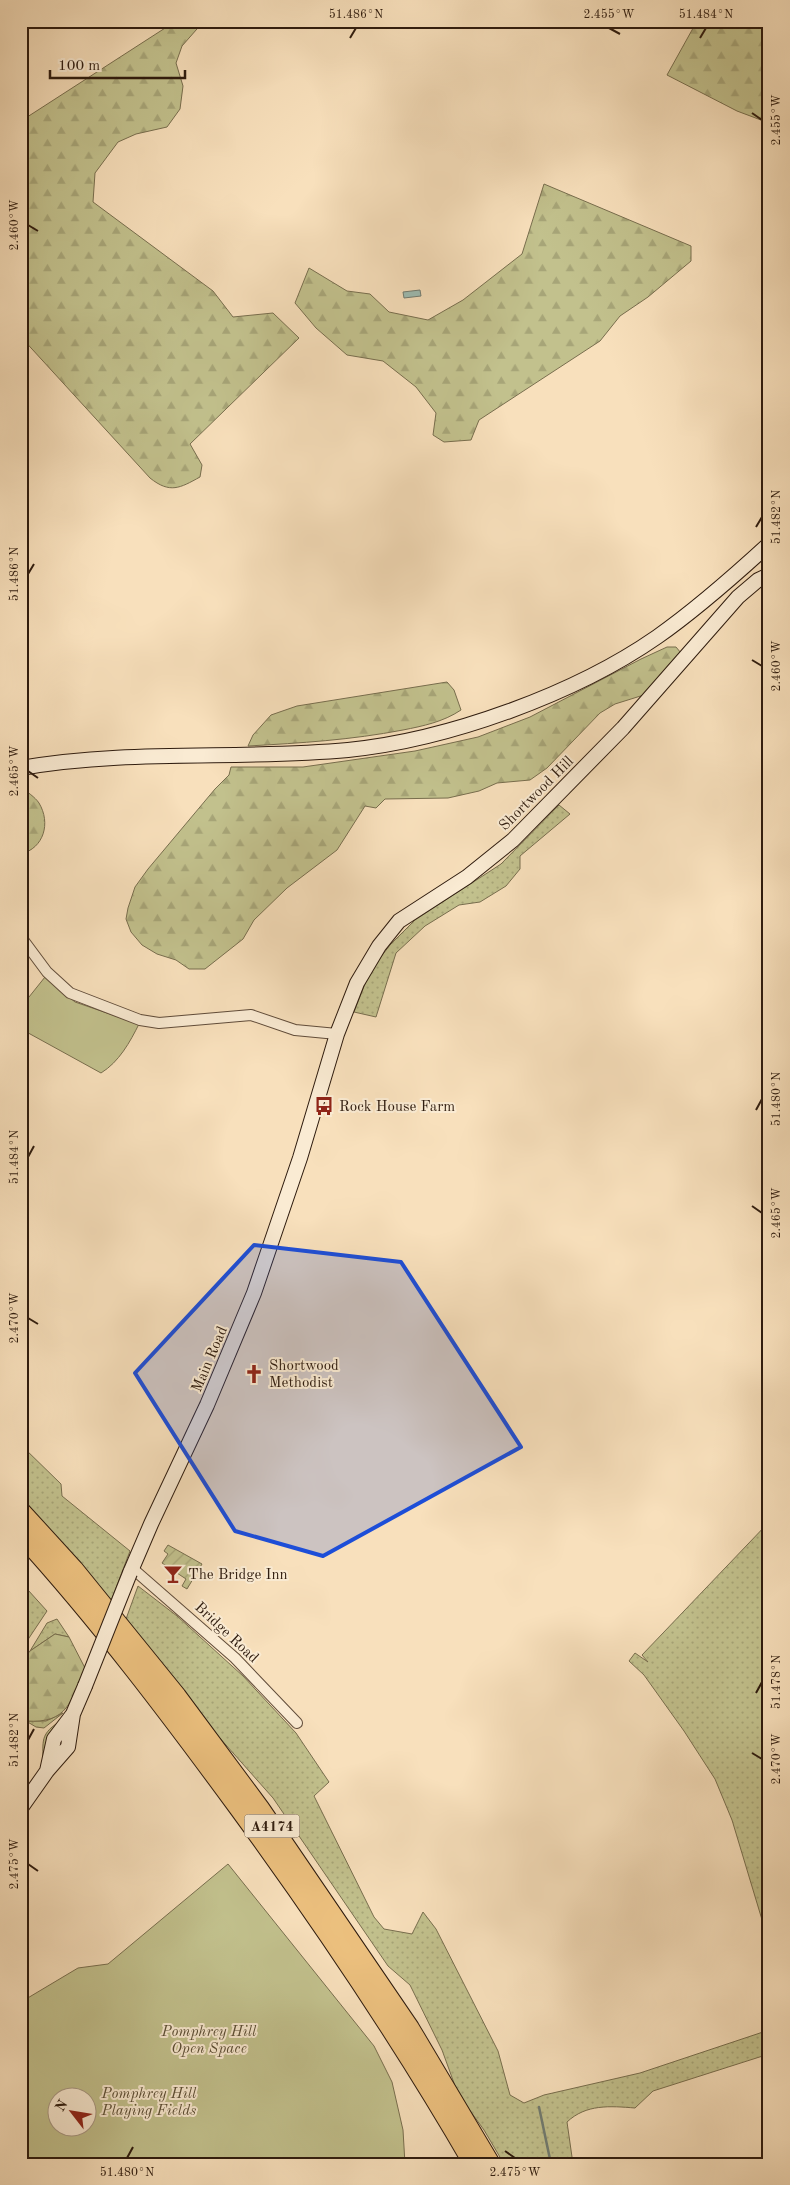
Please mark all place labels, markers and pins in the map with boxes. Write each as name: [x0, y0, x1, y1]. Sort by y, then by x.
bus stop icon: Rock House Farm: [313, 1095, 335, 1117]
place label: Rock House Farm: [339, 1100, 455, 1115]
place label: Shortwood Methodist: [269, 1359, 339, 1391]
church icon: Shortwood Methodist: [243, 1363, 265, 1385]
bar icon: The Bridge Inn: [162, 1563, 184, 1585]
place label: The Bridge Inn: [188, 1568, 288, 1583]

